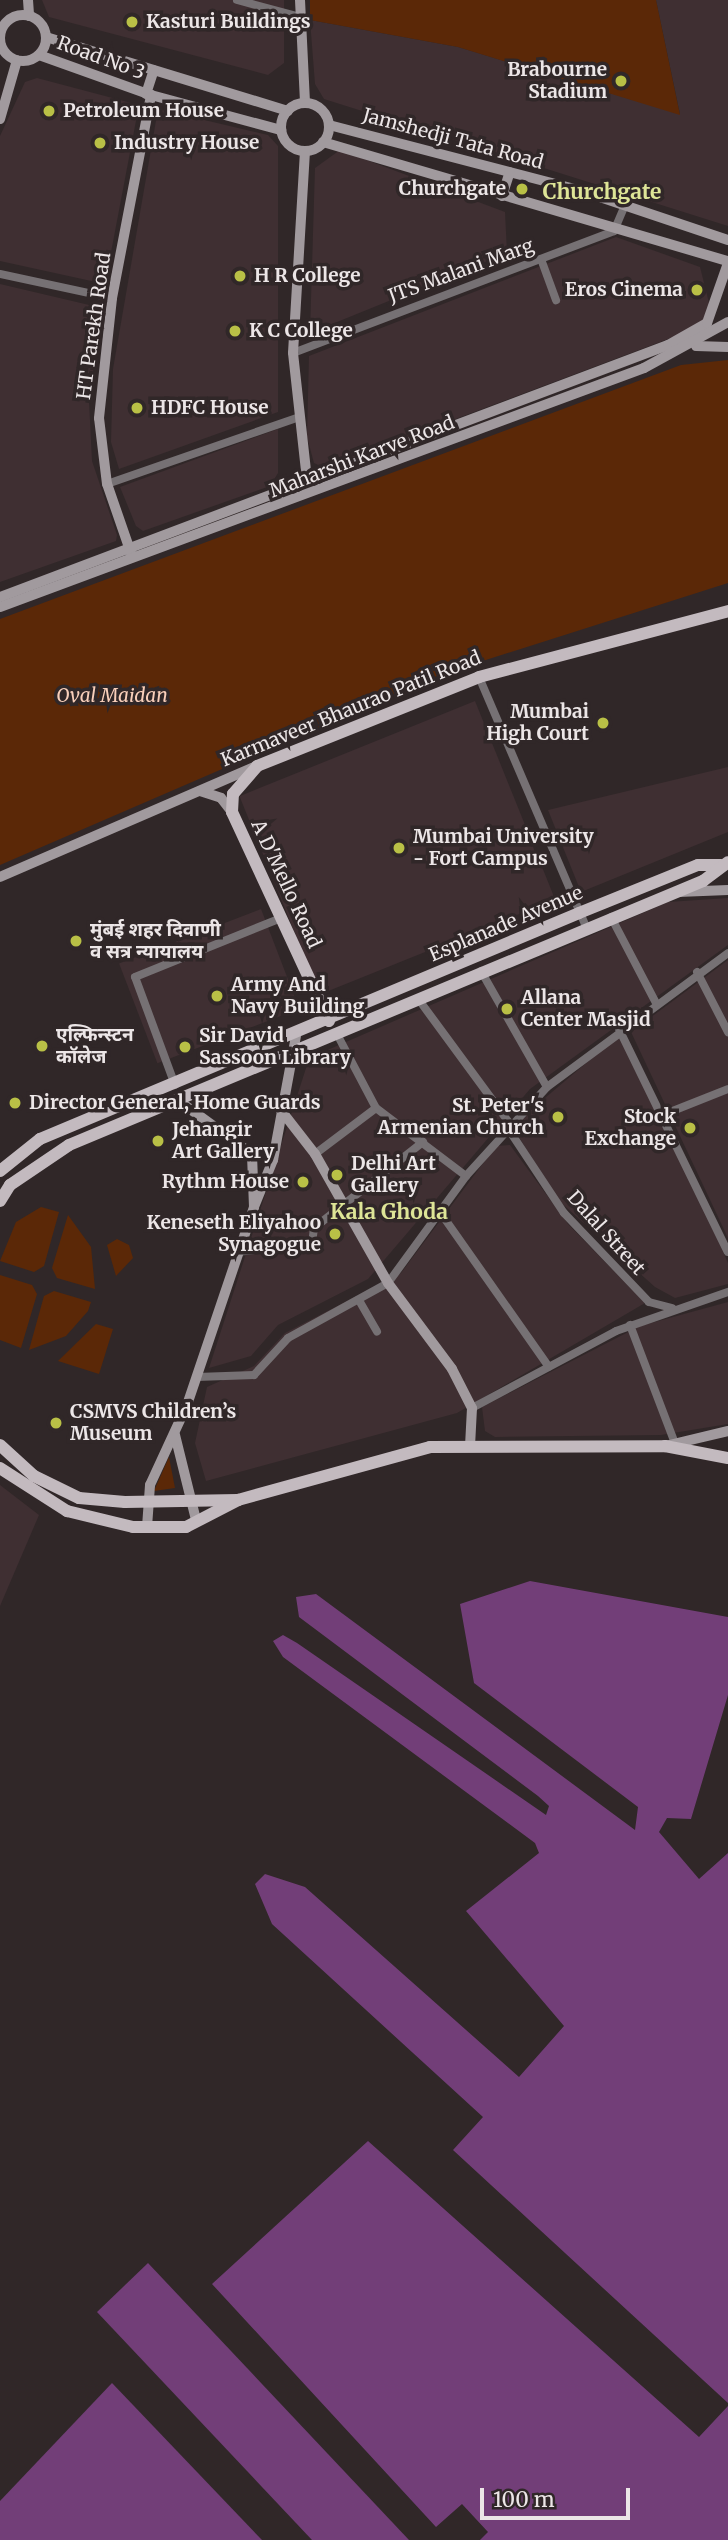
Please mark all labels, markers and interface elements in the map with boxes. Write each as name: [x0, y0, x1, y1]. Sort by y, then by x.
place label: Kasturi Buildings: [146, 11, 311, 33]
marker: Kasturi Buildings: [124, 14, 140, 30]
street label: Road No 3: [54, 32, 148, 84]
place label: Brabourne Stadium: [507, 59, 607, 103]
marker: Brabourne Stadium: [613, 73, 629, 89]
place label: Petroleum House: [63, 100, 224, 122]
marker: Petroleum House: [41, 103, 57, 119]
street label: Jamshedji Tata Road: [360, 104, 546, 174]
place label: Industry House: [114, 132, 259, 154]
marker: Industry House: [92, 135, 108, 151]
place label: Churchgate: [399, 178, 506, 200]
marker: Churchgate: [512, 179, 532, 199]
district label: Churchgate: [543, 179, 661, 205]
street label: JTS Malani Marg: [385, 234, 537, 308]
street label: HT Parekh Road: [72, 251, 116, 401]
place label: H R College: [254, 265, 360, 287]
marker: H R College: [232, 268, 248, 284]
place label: Eros Cinema: [565, 279, 683, 301]
marker: Eros Cinema: [689, 282, 705, 298]
place label: K C College: [249, 320, 353, 342]
marker: K C College: [227, 323, 243, 339]
place label: HDFC House: [151, 397, 269, 419]
marker: HDFC House: [129, 400, 145, 416]
street label: Maharshi Karve Road: [266, 411, 458, 503]
street label: Karmaveer Bhaurao Patil Road: [218, 646, 484, 772]
park label: Oval Maidan: [56, 685, 168, 707]
place label: Mumbai High Court: [486, 701, 589, 745]
marker: Mumbai High Court: [595, 715, 611, 731]
street label: A D'Mello Road: [246, 816, 326, 952]
place label: Mumbai University - Fort Campus: [413, 826, 594, 870]
marker: Mumbai University - Fort Campus: [391, 840, 407, 856]
street label: Esplanade Avenue: [426, 881, 586, 967]
place label: मुंबई शहर दिवाणी व सत्र न्यायालय: [90, 919, 221, 963]
marker: मुंबई शहर दिवाणी व सत्र न्यायालय: [68, 933, 84, 949]
place label: Army And Navy Building: [231, 974, 364, 1018]
place label: Allana Center Masjid: [521, 987, 651, 1031]
marker: Army And Navy Building: [209, 988, 225, 1004]
marker: Allana Center Masjid: [499, 1001, 515, 1017]
place label: एल्फिन्स्टन कॉलेज: [56, 1024, 134, 1068]
place label: Sir David Sassoon Library: [199, 1025, 351, 1069]
marker: एल्फिन्स्टन कॉलेज: [34, 1038, 50, 1054]
marker: Sir David Sassoon Library: [177, 1039, 193, 1055]
place label: Director General, Home Guards: [29, 1092, 321, 1114]
marker: Director General, Home Guards: [7, 1095, 23, 1111]
place label: St. Peter's Armenian Church: [377, 1095, 544, 1139]
place label: Stock Exchange: [585, 1106, 676, 1150]
marker: St. Peter's Armenian Church: [550, 1109, 566, 1125]
place label: Jehangir Art Gallery: [172, 1119, 274, 1163]
marker: Stock Exchange: [682, 1120, 698, 1136]
marker: Jehangir Art Gallery: [150, 1133, 166, 1149]
place label: Delhi Art Gallery: [351, 1153, 436, 1197]
marker: Delhi Art Gallery: [329, 1167, 345, 1183]
place label: Rythm House: [162, 1171, 289, 1193]
marker: Rythm House: [295, 1174, 311, 1190]
street label: Dalal Street: [562, 1186, 650, 1280]
district label: Kala Ghoda: [330, 1199, 448, 1225]
place label: Keneseth Eliyahoo Synagogue: [147, 1212, 321, 1256]
marker: Keneseth Eliyahoo Synagogue: [327, 1226, 343, 1242]
place label: CSMVS Children’s Museum: [70, 1401, 236, 1445]
marker: CSMVS Children’s Museum: [48, 1415, 64, 1431]
scale bar: [483, 2474, 634, 2518]
text: 100 m: [493, 2486, 555, 2513]

